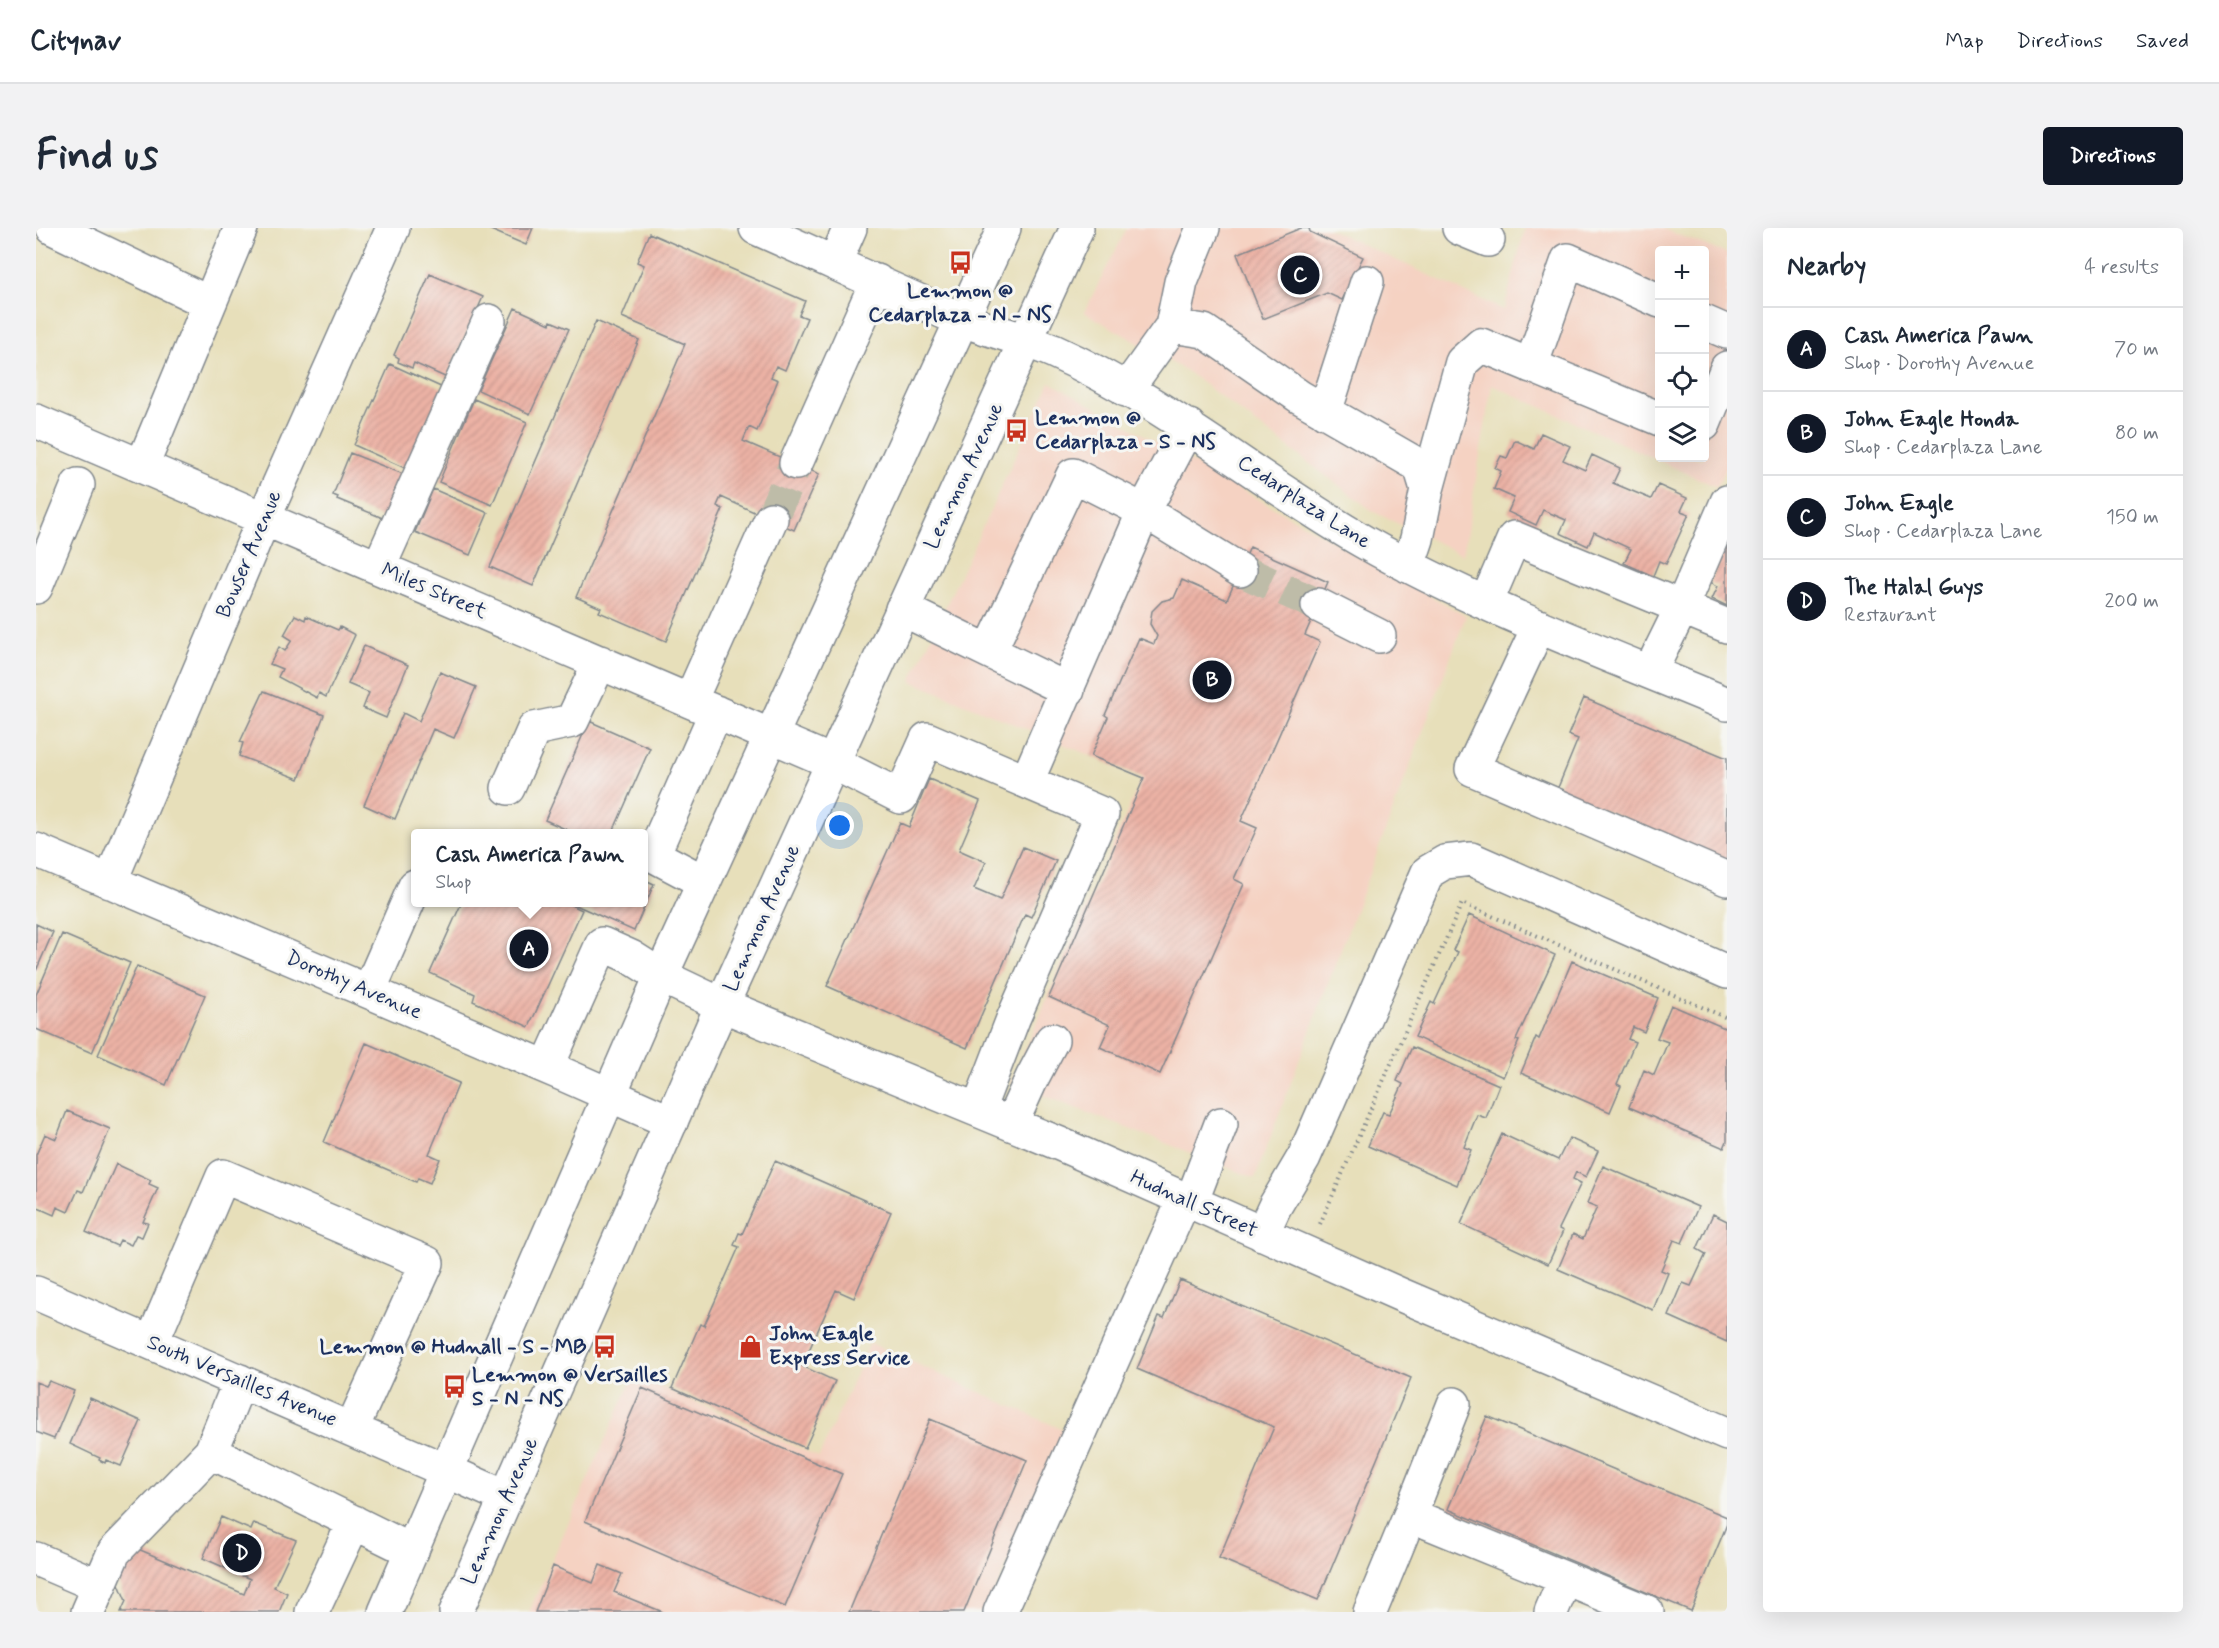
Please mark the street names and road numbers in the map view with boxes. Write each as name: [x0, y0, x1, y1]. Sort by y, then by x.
street label: Lemmon Avenue: [918, 398, 1010, 554]
street label: Cedarplaza Lane: [1232, 448, 1376, 556]
street label: Bowser Avenue: [210, 486, 289, 622]
street label: Miles Street: [377, 556, 492, 626]
street label: Lemmon Avenue: [717, 840, 807, 996]
street label: Dorothy Avenue: [282, 944, 426, 1026]
street label: Hudnall Street: [1126, 1163, 1262, 1245]
street label: South Versailles Avenue: [143, 1328, 341, 1434]
street label: Lemmon Avenue: [455, 1433, 545, 1589]

